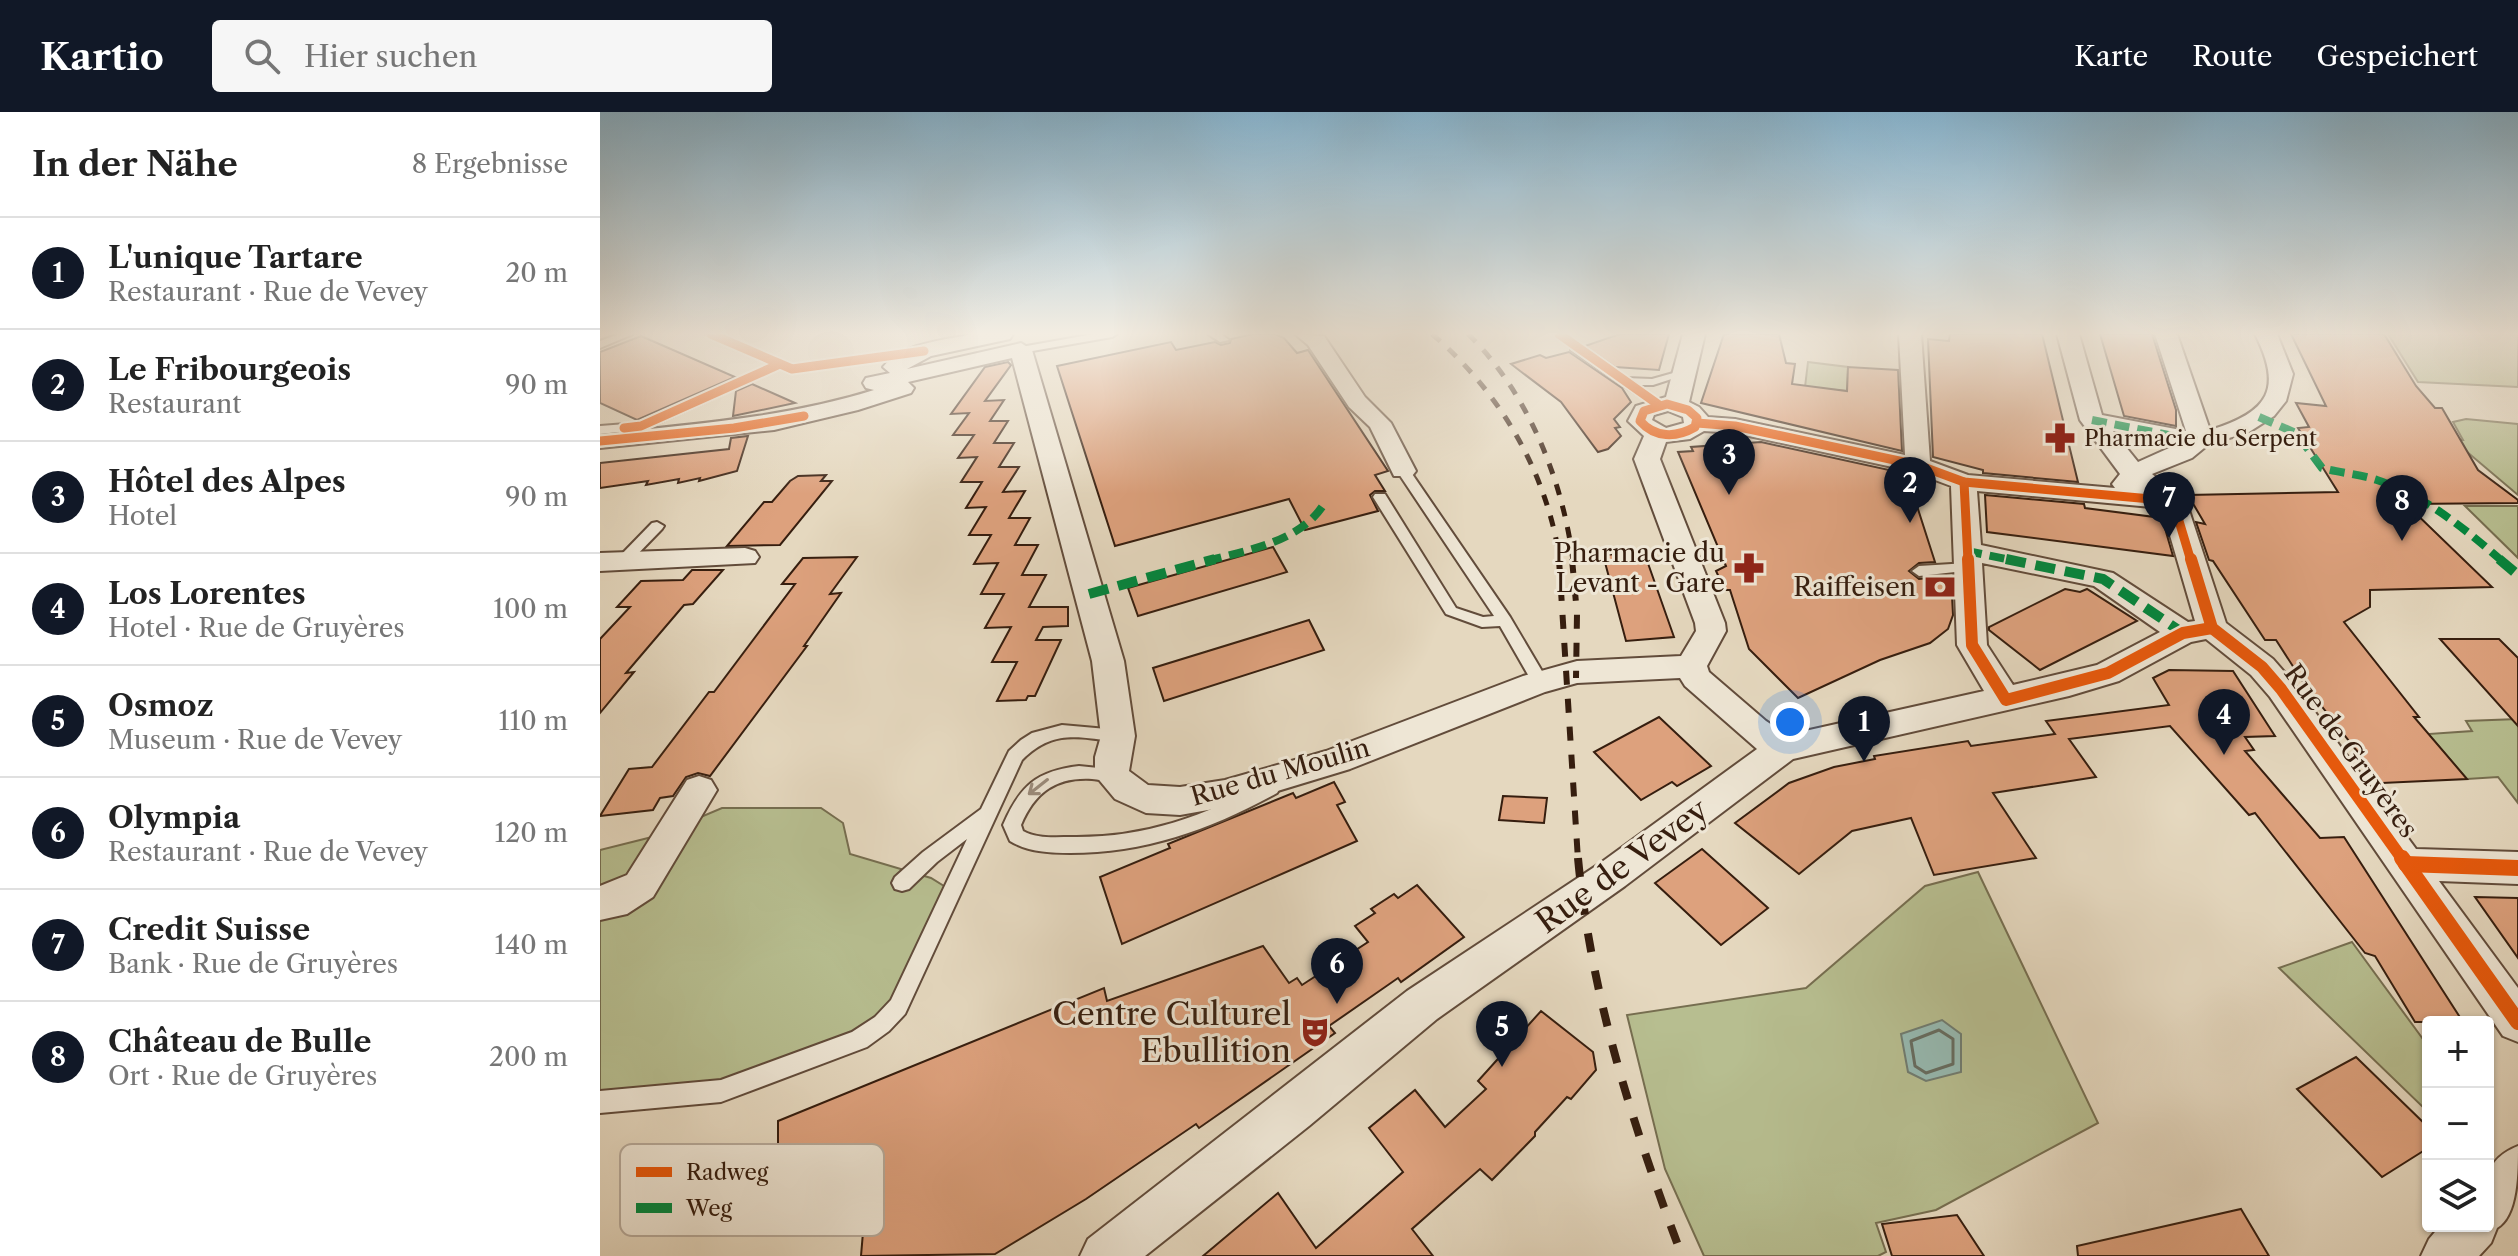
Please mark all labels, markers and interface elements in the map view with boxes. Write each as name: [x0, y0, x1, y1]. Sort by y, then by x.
search box: [212, 20, 772, 92]
text: Kartio: [40, 33, 164, 80]
icon: search: [240, 34, 284, 78]
text: Hier suchen: [304, 38, 477, 75]
text: Karte: [2074, 39, 2148, 73]
text: Route: [2192, 39, 2273, 73]
text: Gespeichert: [2317, 39, 2478, 73]
text: In der Nähe: [32, 143, 238, 185]
text: 8 Ergebnisse: [412, 148, 568, 180]
text: L'unique Tartare: [108, 239, 363, 276]
text: 1: [52, 257, 64, 289]
text: 20 m: [505, 257, 568, 289]
text: Restaurant · Rue de Vevey: [108, 276, 428, 308]
text: Le Fribourgeois: [108, 351, 351, 388]
text: 2: [50, 369, 66, 401]
text: 90 m: [505, 369, 568, 401]
text: Restaurant: [108, 388, 242, 420]
pharmacy icon: Pharmacie du Serpent: [2043, 421, 2077, 455]
place label: Pharmacie du Serpent: [2084, 425, 2317, 452]
pin: 3: [1703, 429, 1755, 495]
pin: 2: [1884, 457, 1936, 523]
text: Hôtel des Alpes: [108, 463, 346, 500]
pin: 7: [2143, 472, 2195, 538]
pin: 8: [2376, 475, 2428, 541]
text: 3: [51, 481, 65, 513]
text: 90 m: [505, 481, 568, 513]
text: Hotel: [108, 500, 177, 532]
place label: Pharmacie du Levant - Gare: [1554, 537, 1725, 599]
pharmacy icon: Pharmacie du Levant - Gare: [1732, 551, 1766, 585]
bank icon: Raiffeisen: [1923, 570, 1957, 604]
place label: Raiffeisen: [1793, 571, 1916, 603]
text: Los Lorentes: [108, 575, 306, 612]
text: 4: [50, 593, 66, 625]
text: 100 m: [493, 593, 568, 625]
text: Hotel · Rue de Gruyères: [108, 612, 405, 644]
street label: Rue de Gruyères: [2277, 658, 2425, 844]
text: Osmoz: [108, 687, 214, 724]
pin: 4: [2198, 689, 2250, 755]
pin: 1: [1838, 696, 1890, 762]
your location: [1770, 702, 1810, 742]
text: 5: [51, 705, 65, 737]
text: 110 m: [499, 705, 568, 737]
text: Museum · Rue de Vevey: [108, 724, 402, 756]
street label: Rue du Moulin: [1187, 731, 1373, 813]
one-way arrow: [1028, 778, 1049, 795]
street label: Rue de Vevey: [1528, 789, 1716, 941]
text: Olympia: [108, 799, 240, 836]
text: 6: [50, 817, 66, 849]
text: 120 m: [494, 817, 568, 849]
text: Restaurant · Rue de Vevey: [108, 836, 428, 868]
text: Credit Suisse: [108, 911, 310, 948]
text: 7: [51, 929, 65, 961]
text: 140 m: [494, 929, 568, 961]
pin: 6: [1311, 938, 1363, 1004]
text: Bank · Rue de Gruyères: [108, 948, 398, 980]
place label: Centre Culturel Ebullition: [1052, 994, 1291, 1070]
pin: 5: [1476, 1001, 1528, 1067]
theatre icon: Centre Culturel Ebullition: [1298, 1015, 1332, 1049]
map controls: [2422, 1016, 2494, 1232]
button: +: [2422, 1016, 2494, 1088]
text: Château de Bulle: [108, 1023, 372, 1060]
text: 8: [50, 1041, 66, 1073]
text: 200 m: [489, 1041, 568, 1073]
text: Ort · Rue de Gruyères: [108, 1060, 377, 1092]
button: −: [2422, 1088, 2494, 1160]
legend: [620, 1144, 884, 1236]
text: Radweg: [686, 1159, 769, 1186]
button: layers: [2422, 1160, 2494, 1232]
text: Weg: [685, 1195, 733, 1222]

